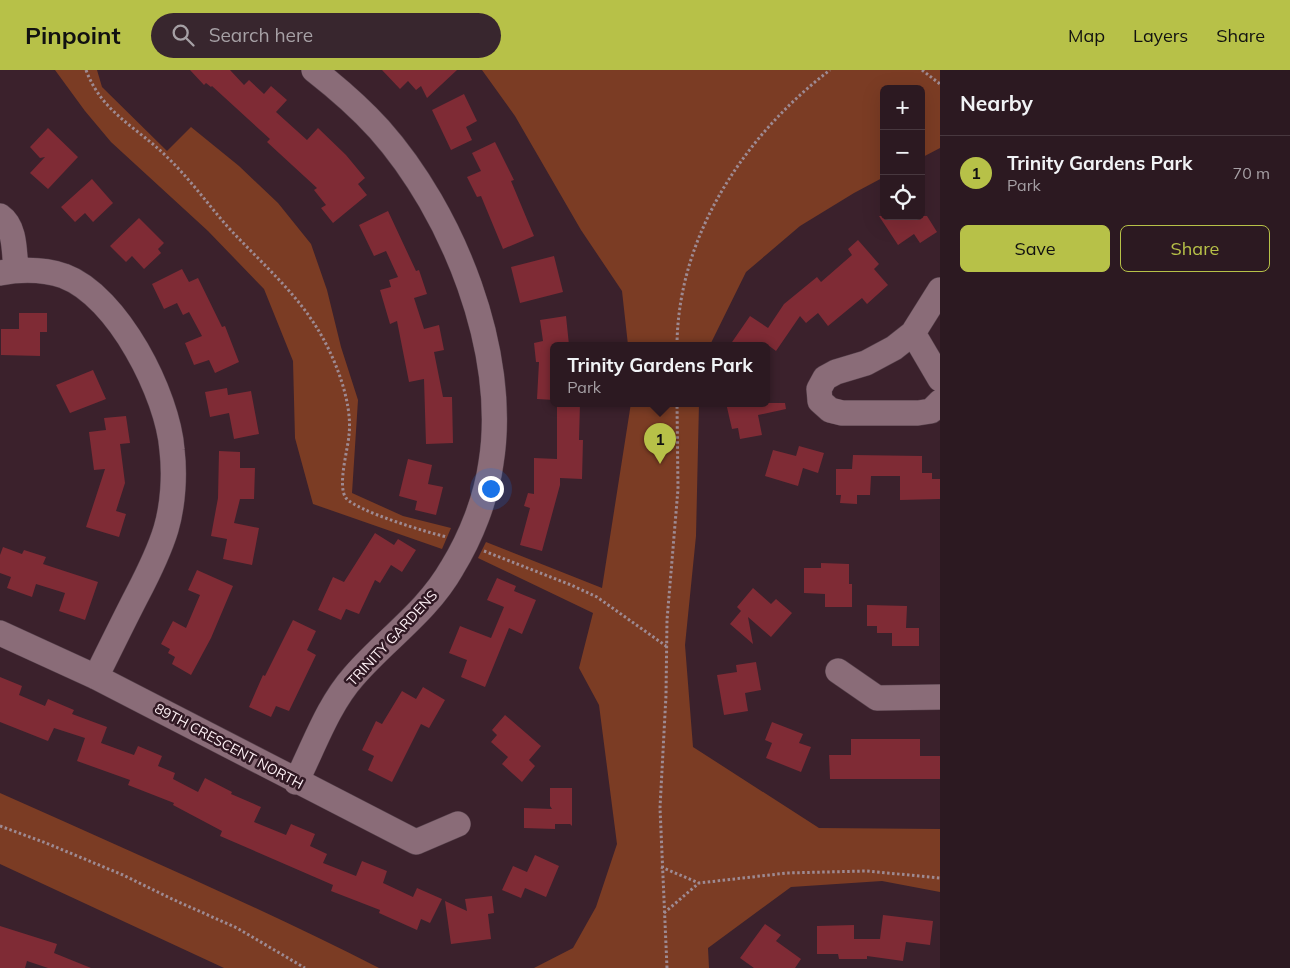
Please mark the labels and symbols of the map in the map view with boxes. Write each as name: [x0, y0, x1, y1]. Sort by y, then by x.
pin: 1: [644, 423, 676, 464]
your location: [478, 476, 504, 502]
street label: TRINITY GARDENS: [343, 586, 441, 690]
street label: 89TH CRESCENT NORTH: [152, 699, 306, 793]

